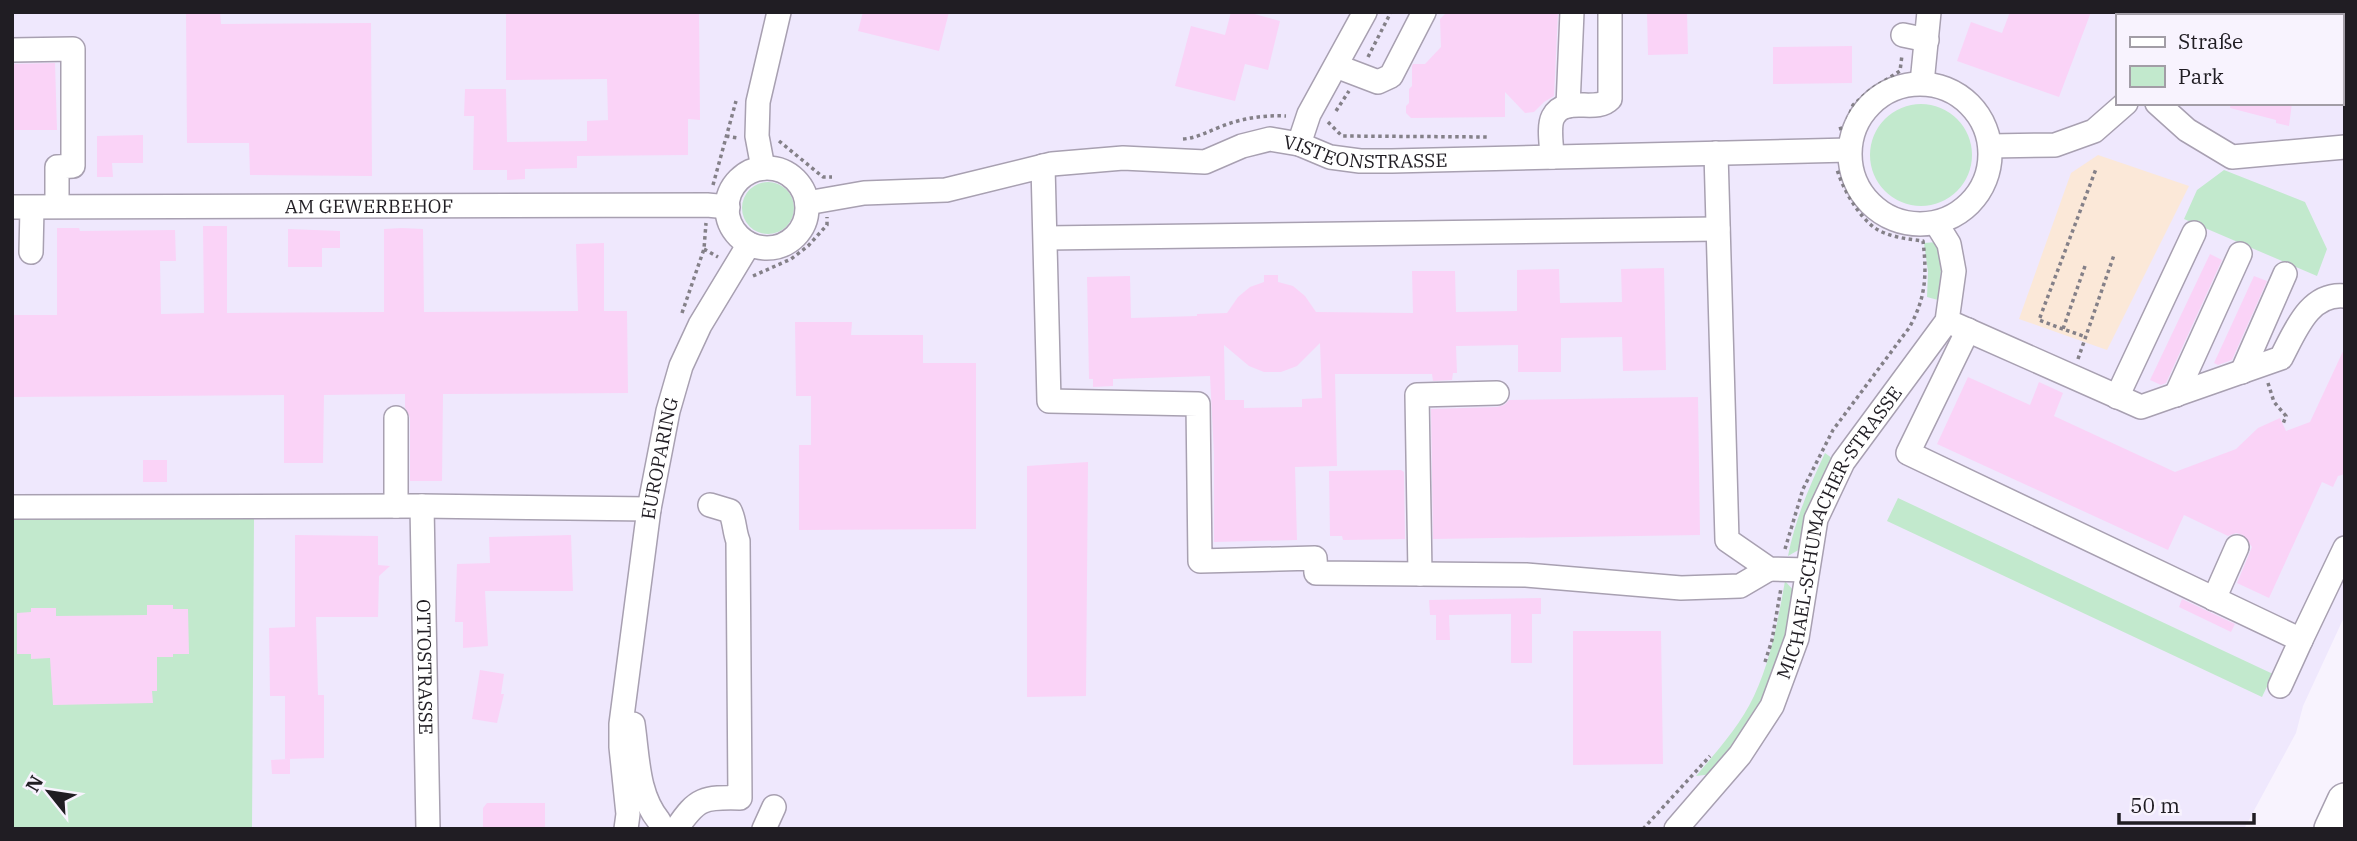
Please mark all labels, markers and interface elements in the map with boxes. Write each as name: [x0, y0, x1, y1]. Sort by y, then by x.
legend: [2116, 14, 2343, 105]
text: Straße: [2178, 27, 2243, 55]
text: Park: [2178, 62, 2225, 90]
street label: VISTEONSTRASSE: [1282, 130, 1448, 173]
street label: AM GEWERBEHOF: [285, 194, 453, 218]
street label: MICHAEL-SCHUMACHER-STRASSE: [1771, 381, 1907, 682]
street label: EUROPARING: [636, 394, 683, 521]
street label: OTTOSTRASSE: [412, 599, 438, 735]
north arrow: [14, 757, 84, 827]
text: N: [20, 771, 48, 796]
scale bar: [2119, 782, 2254, 826]
text: 50 m: [2130, 791, 2180, 819]

